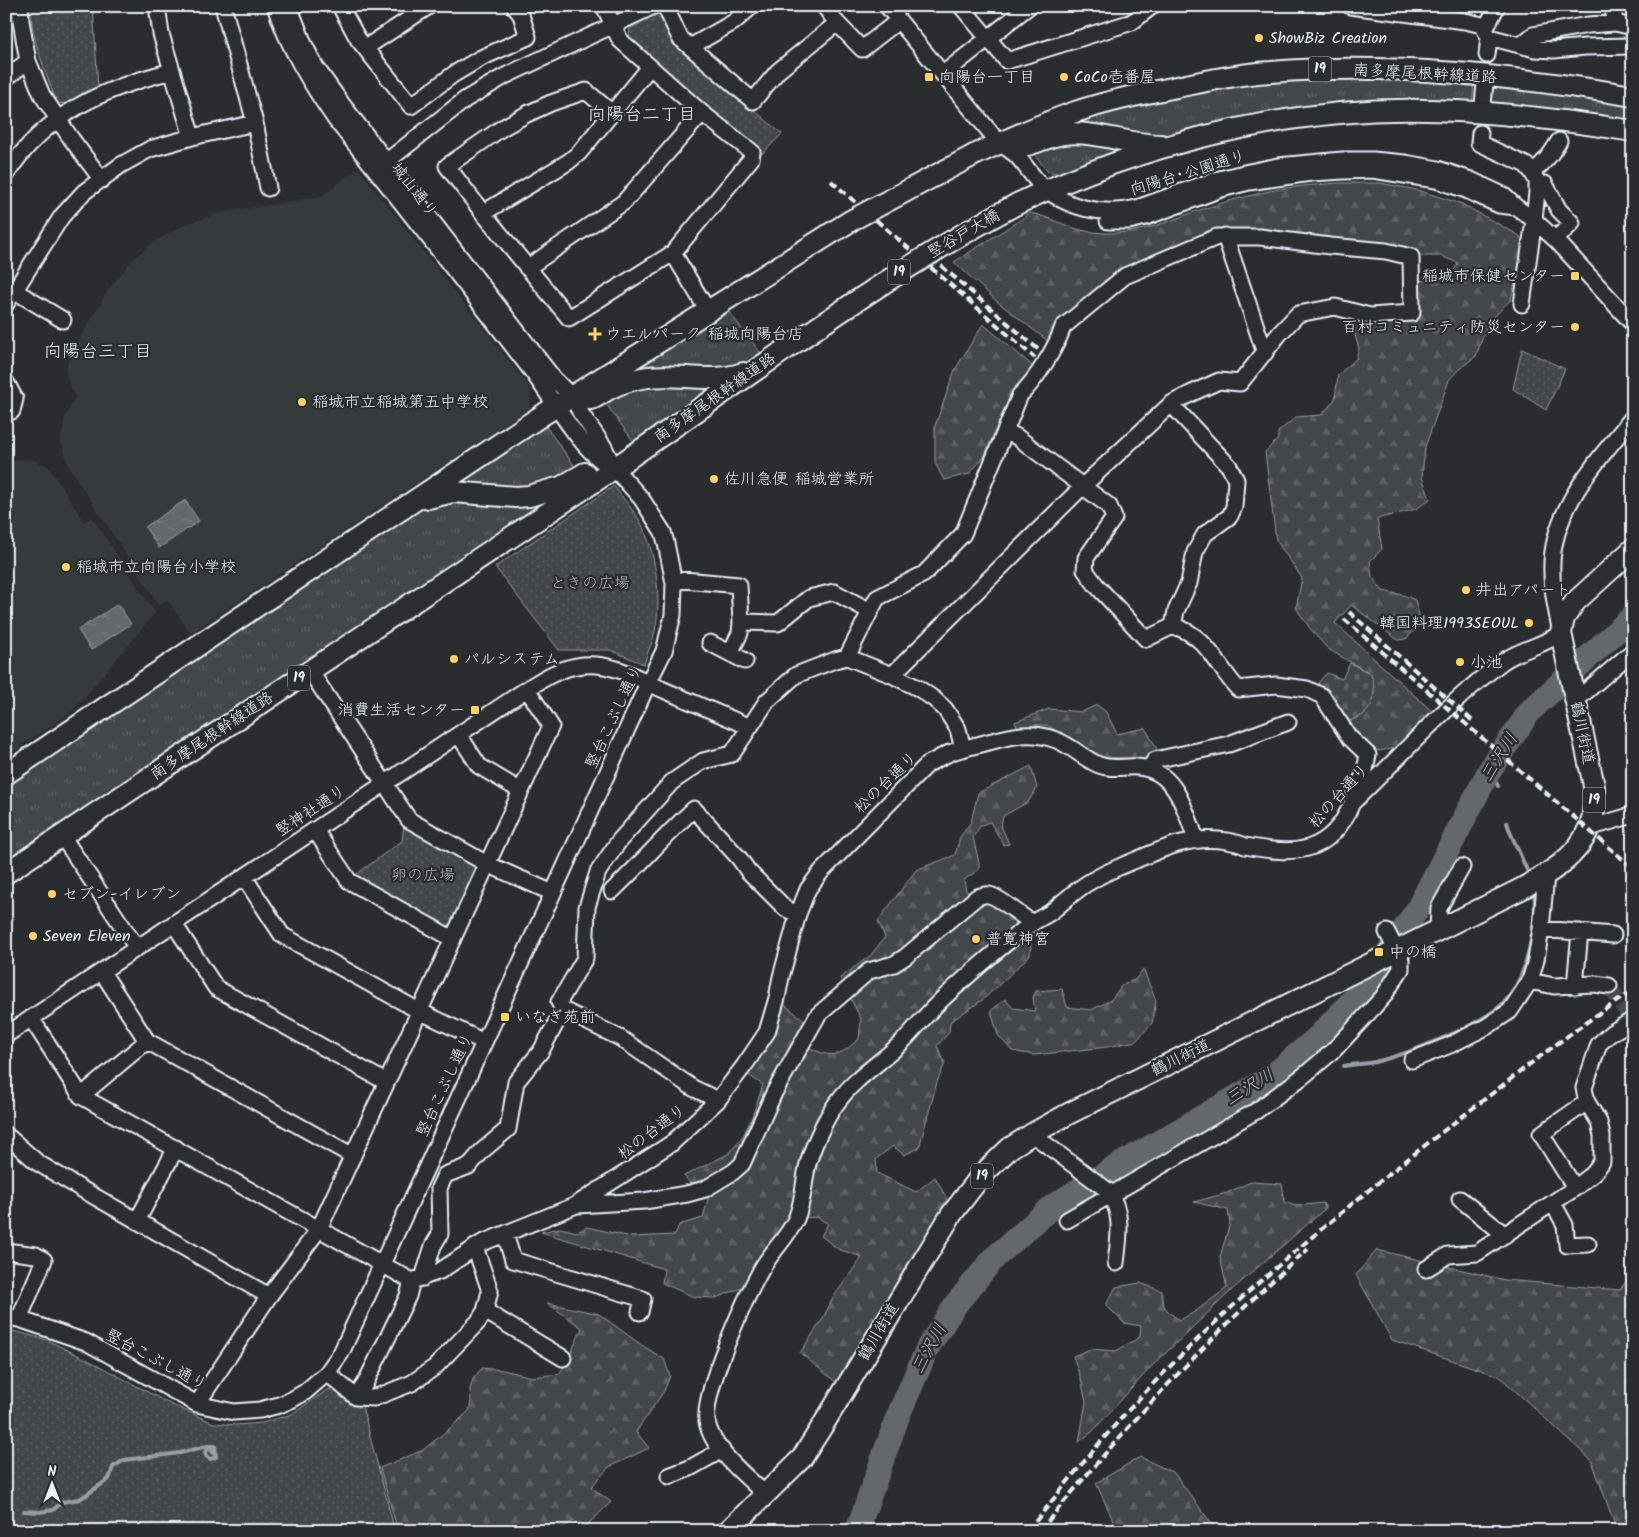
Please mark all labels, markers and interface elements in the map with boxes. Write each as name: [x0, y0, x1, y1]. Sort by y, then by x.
place label: ShowBiz Creation: [1269, 26, 1387, 51]
marker: ShowBiz Creation: [1253, 32, 1265, 44]
road number: 19: [1309, 56, 1331, 82]
street label: 南多摩尾根幹線道路: [1352, 58, 1498, 90]
place label: 向陽台一丁目: [939, 65, 1035, 90]
place label: CoCo壱番屋: [1074, 65, 1156, 90]
marker: 向陽台一丁目: [923, 71, 935, 83]
marker: CoCo壱番屋: [1058, 71, 1070, 83]
district label: 向陽台二丁目: [588, 101, 696, 130]
street label: 向陽台･公園通り: [1127, 144, 1249, 202]
street label: 城山通り: [384, 157, 444, 223]
street label: 竪谷戸大橋: [923, 203, 1005, 265]
road number: 19: [888, 260, 910, 284]
place label: 稲城市保健センター: [1422, 264, 1565, 289]
marker: 稲城市保健センター: [1569, 270, 1581, 282]
place label: 百村コミュニティ防災センター: [1342, 315, 1565, 340]
marker: 百村コミュニティ防災センター: [1569, 321, 1581, 333]
place label: ウエルパーク 稲城向陽台店: [605, 322, 803, 347]
marker: ウエルパーク 稲城向陽台店: [589, 328, 601, 340]
district label: 向陽台三丁目: [44, 338, 152, 367]
street label: 南多摩尾根幹線道路: [649, 346, 781, 450]
place label: 稲城市立稲城第五中学校: [312, 390, 488, 415]
marker: 稲城市立稲城第五中学校: [296, 396, 308, 408]
place label: 佐川急便 稲城営業所: [724, 467, 874, 492]
marker: 佐川急便 稲城営業所: [708, 473, 720, 485]
place label: 稲城市立向陽台小学校: [76, 555, 236, 580]
marker: 稲城市立向陽台小学校: [60, 561, 72, 573]
park label: ときの広場: [550, 571, 630, 596]
place label: 井出アパート: [1476, 578, 1571, 603]
marker: 井出アパート: [1460, 584, 1472, 596]
place label: 韓国料理1993SEOUL: [1379, 611, 1519, 636]
marker: 韓国料理1993SEOUL: [1523, 617, 1535, 629]
place label: パルシステム: [464, 647, 560, 672]
place label: 小池: [1470, 650, 1502, 675]
marker: パルシステム: [448, 653, 460, 665]
marker: 小池: [1454, 656, 1466, 668]
street label: 竪台こぶし通り: [579, 661, 649, 773]
road number: 19: [288, 666, 310, 690]
street label: 南多摩尾根幹線道路: [145, 685, 279, 787]
place label: 消費生活センター: [338, 698, 465, 723]
street label: 鶴川街道: [1563, 699, 1601, 767]
marker: 消費生活センター: [469, 704, 481, 716]
water label: 三沢川: [1473, 727, 1527, 789]
street label: 松の台通り: [849, 746, 923, 820]
street label: 松の台通り: [1303, 758, 1375, 834]
street label: 竪神社通り: [271, 779, 351, 843]
road number: 19: [1583, 788, 1605, 812]
park label: 卵の広場: [391, 863, 455, 888]
place label: セブン-イレブン: [62, 882, 181, 907]
marker: セブン-イレブン: [46, 888, 58, 900]
place label: Seven Eleven: [43, 924, 131, 949]
place label: 普寛神宮: [986, 927, 1050, 952]
marker: Seven Eleven: [27, 930, 39, 942]
marker: 普寛神宮: [970, 933, 982, 945]
place label: 中の橋: [1389, 940, 1437, 965]
marker: 中の橋: [1373, 946, 1385, 958]
place label: いなぎ苑前: [515, 1005, 595, 1030]
marker: いなぎ苑前: [499, 1011, 511, 1023]
street label: 竪台こぶし通り: [410, 1029, 480, 1141]
street label: 鶴川街道: [1147, 1033, 1215, 1083]
water label: 三沢川: [1219, 1061, 1281, 1115]
street label: 松の台通り: [613, 1098, 691, 1166]
road number: 19: [971, 1164, 993, 1188]
street label: 鶴川街道: [852, 1298, 906, 1366]
water label: 三沢川: [905, 1318, 955, 1380]
street label: 竪台こぶし通り: [101, 1323, 211, 1397]
north arrow: [28, 1460, 78, 1510]
text: N: [48, 1461, 57, 1483]

